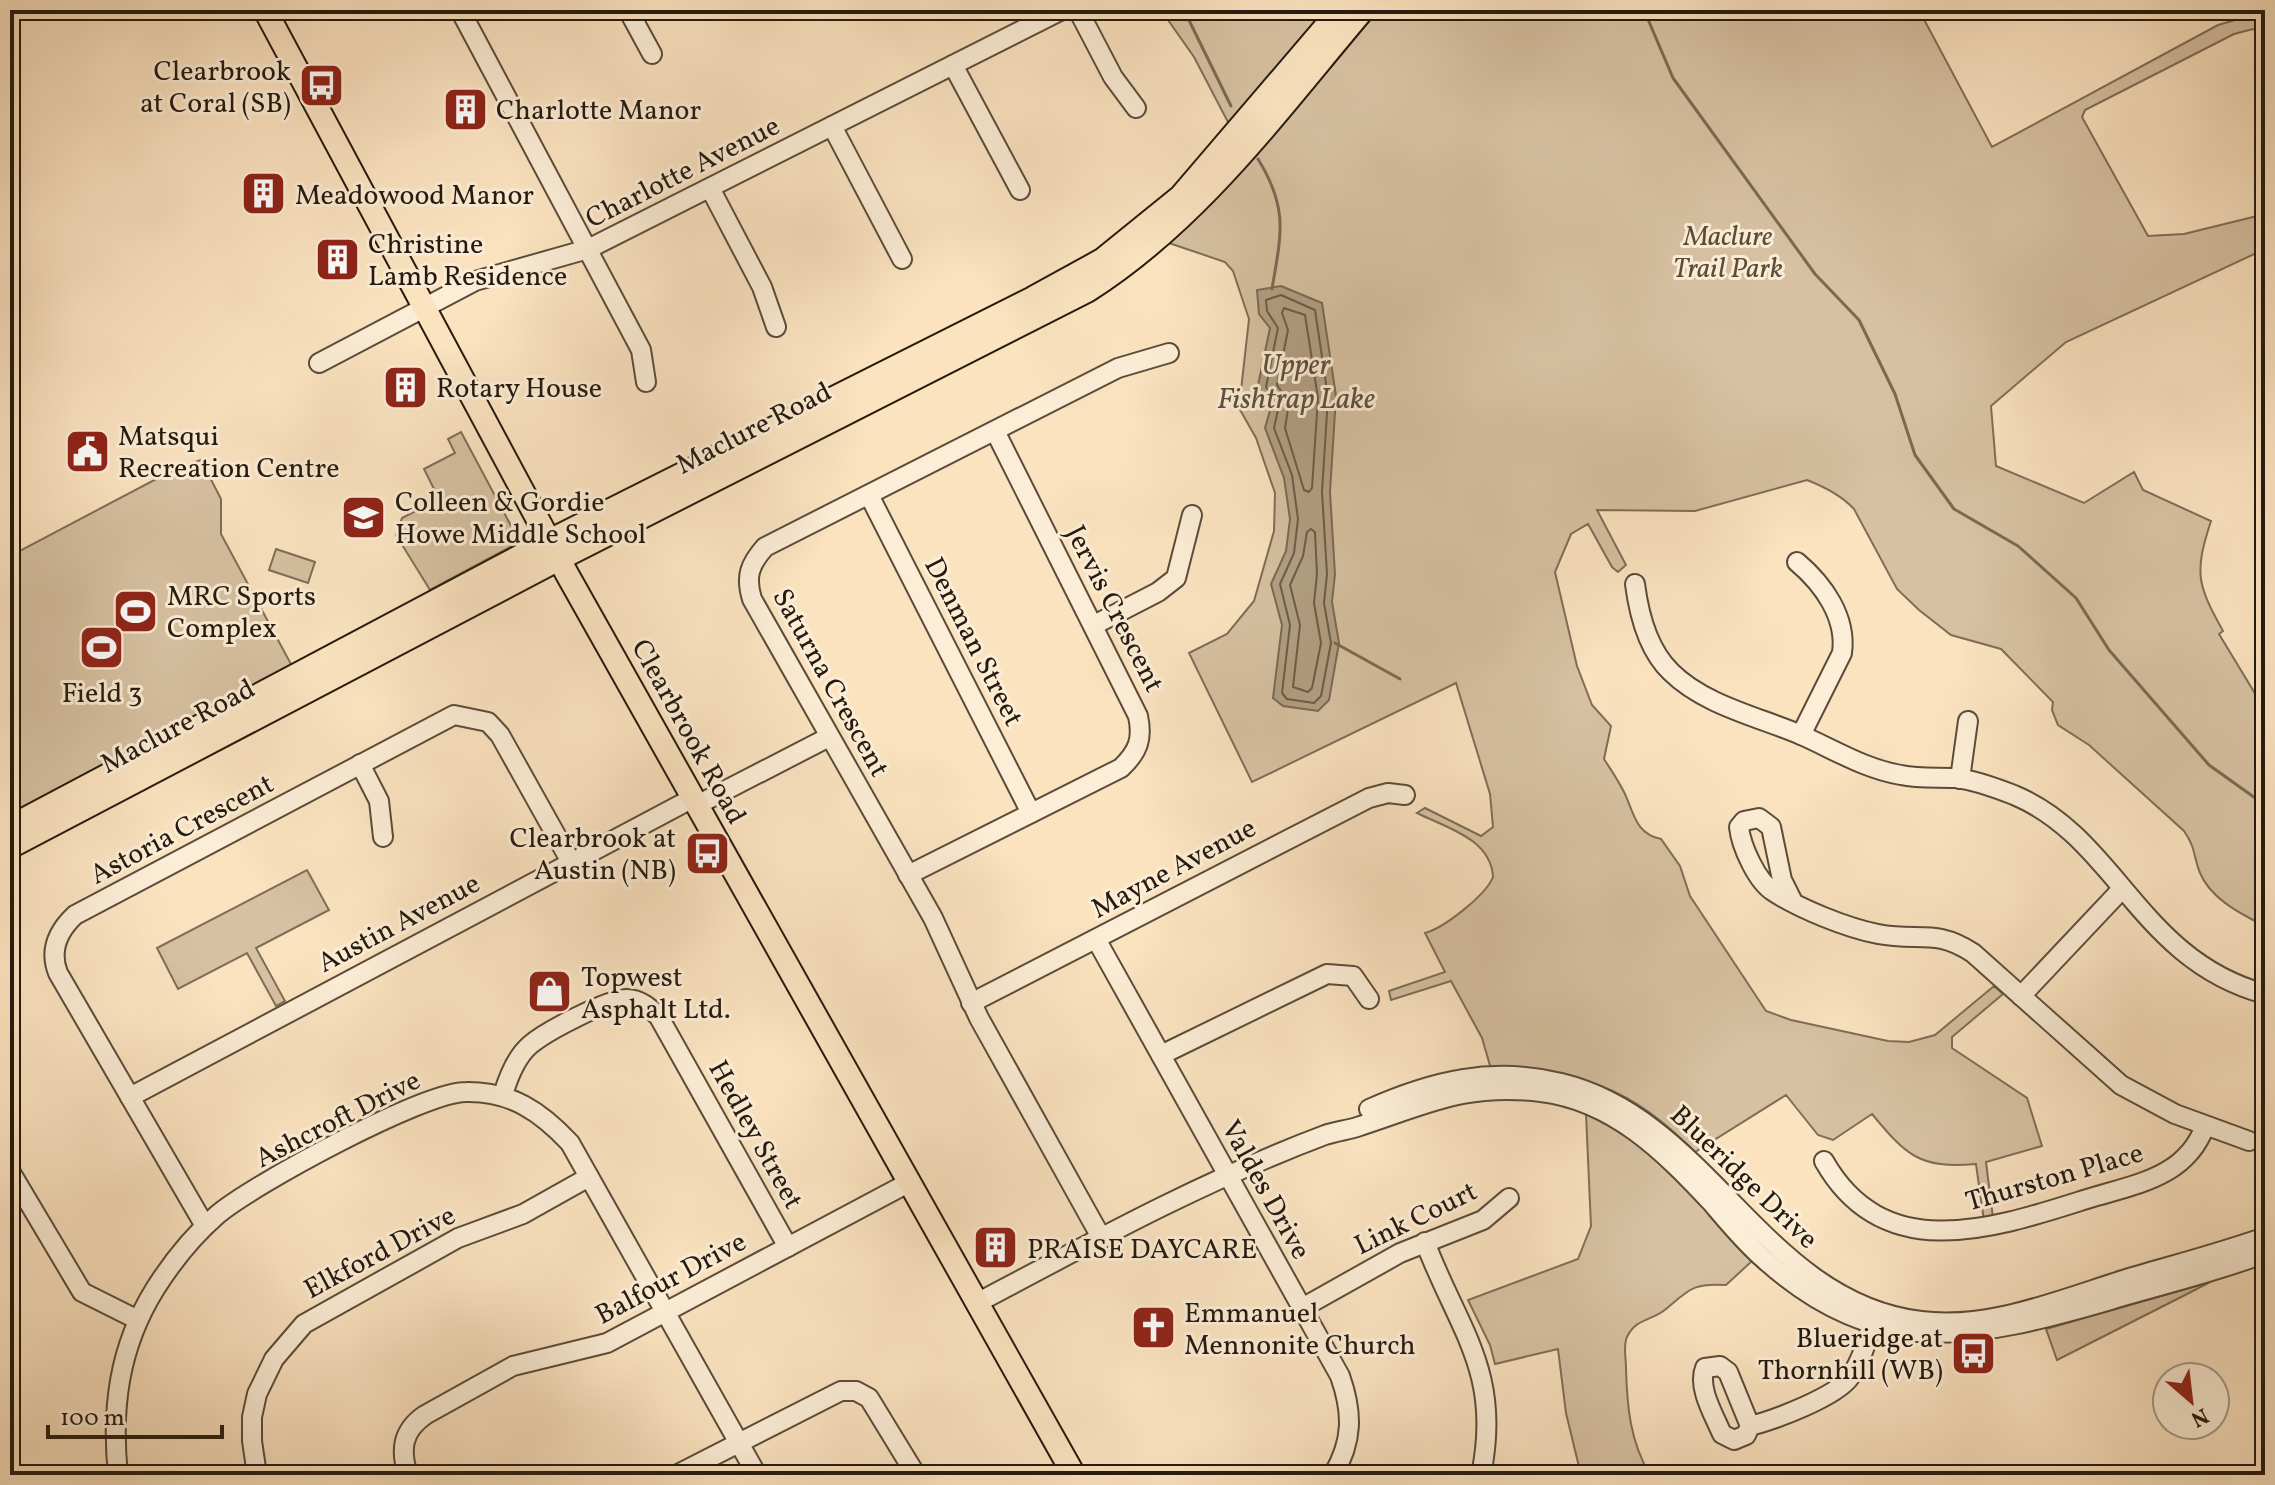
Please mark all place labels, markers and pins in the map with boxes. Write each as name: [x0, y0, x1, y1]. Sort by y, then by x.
place label: Clearbrook at Coral (SB): [140, 53, 291, 124]
bus stop icon: Clearbrook at Coral (SB): [298, 62, 346, 110]
building icon: Charlotte Manor: [441, 85, 489, 133]
place label: Charlotte Manor: [496, 92, 702, 131]
building icon: Meadowood Manor: [240, 170, 288, 218]
place label: Meadowood Manor: [295, 177, 534, 216]
place label: Christine Lamb Residence: [368, 226, 567, 297]
building icon: Christine Lamb Residence: [313, 235, 361, 283]
building icon: Rotary House: [381, 363, 429, 411]
place label: Rotary House: [436, 370, 602, 409]
place label: Matsqui Recreation Centre: [118, 418, 339, 489]
public building icon: Matsqui Recreation Centre: [63, 427, 111, 475]
place label: Colleen & Gordie Howe Middle School: [395, 484, 646, 555]
school or university icon: Colleen & Gordie Howe Middle School: [340, 493, 388, 541]
place label: MRC Sports Complex: [167, 578, 316, 649]
sports icon: MRC Sports Complex: [112, 587, 160, 635]
sports icon: Field 3: [78, 623, 126, 671]
place label: Field 3: [62, 675, 142, 714]
place label: Clearbrook at Austin (NB): [510, 820, 676, 891]
bus stop icon: Clearbrook at Austin (NB): [683, 829, 731, 877]
place label: Topwest Asphalt Ltd.: [581, 959, 731, 1030]
shop icon: Topwest Asphalt Ltd.: [526, 968, 574, 1016]
building icon: PRAISE DAYCARE: [972, 1224, 1020, 1272]
place label: PRAISE DAYCARE: [1027, 1231, 1257, 1270]
place label: Emmanuel Mennonite Church: [1184, 1295, 1416, 1366]
church icon: Emmanuel Mennonite Church: [1129, 1304, 1177, 1352]
place label: Blueridge at Thornhill (WB): [1758, 1320, 1943, 1391]
bus stop icon: Blueridge at Thornhill (WB): [1950, 1329, 1998, 1377]

